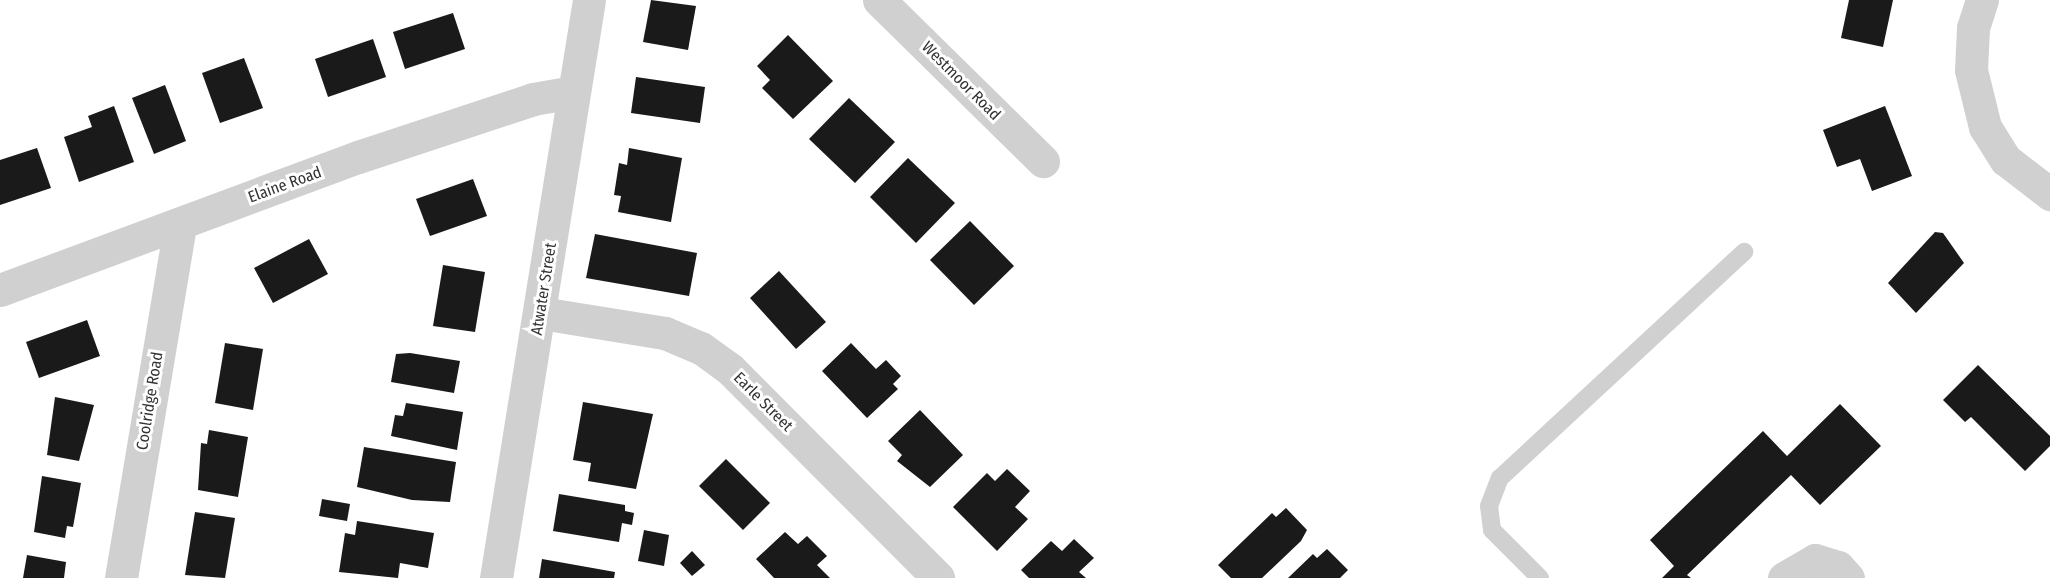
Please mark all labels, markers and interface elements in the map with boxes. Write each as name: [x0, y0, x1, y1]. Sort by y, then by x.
street label: Westmoor Road: [918, 38, 1004, 124]
street label: Elaine Road: [246, 163, 324, 207]
street label: Atwater Street: [527, 241, 561, 337]
street label: Coolridge Road: [133, 351, 167, 451]
street label: Earle Street: [729, 368, 797, 436]

